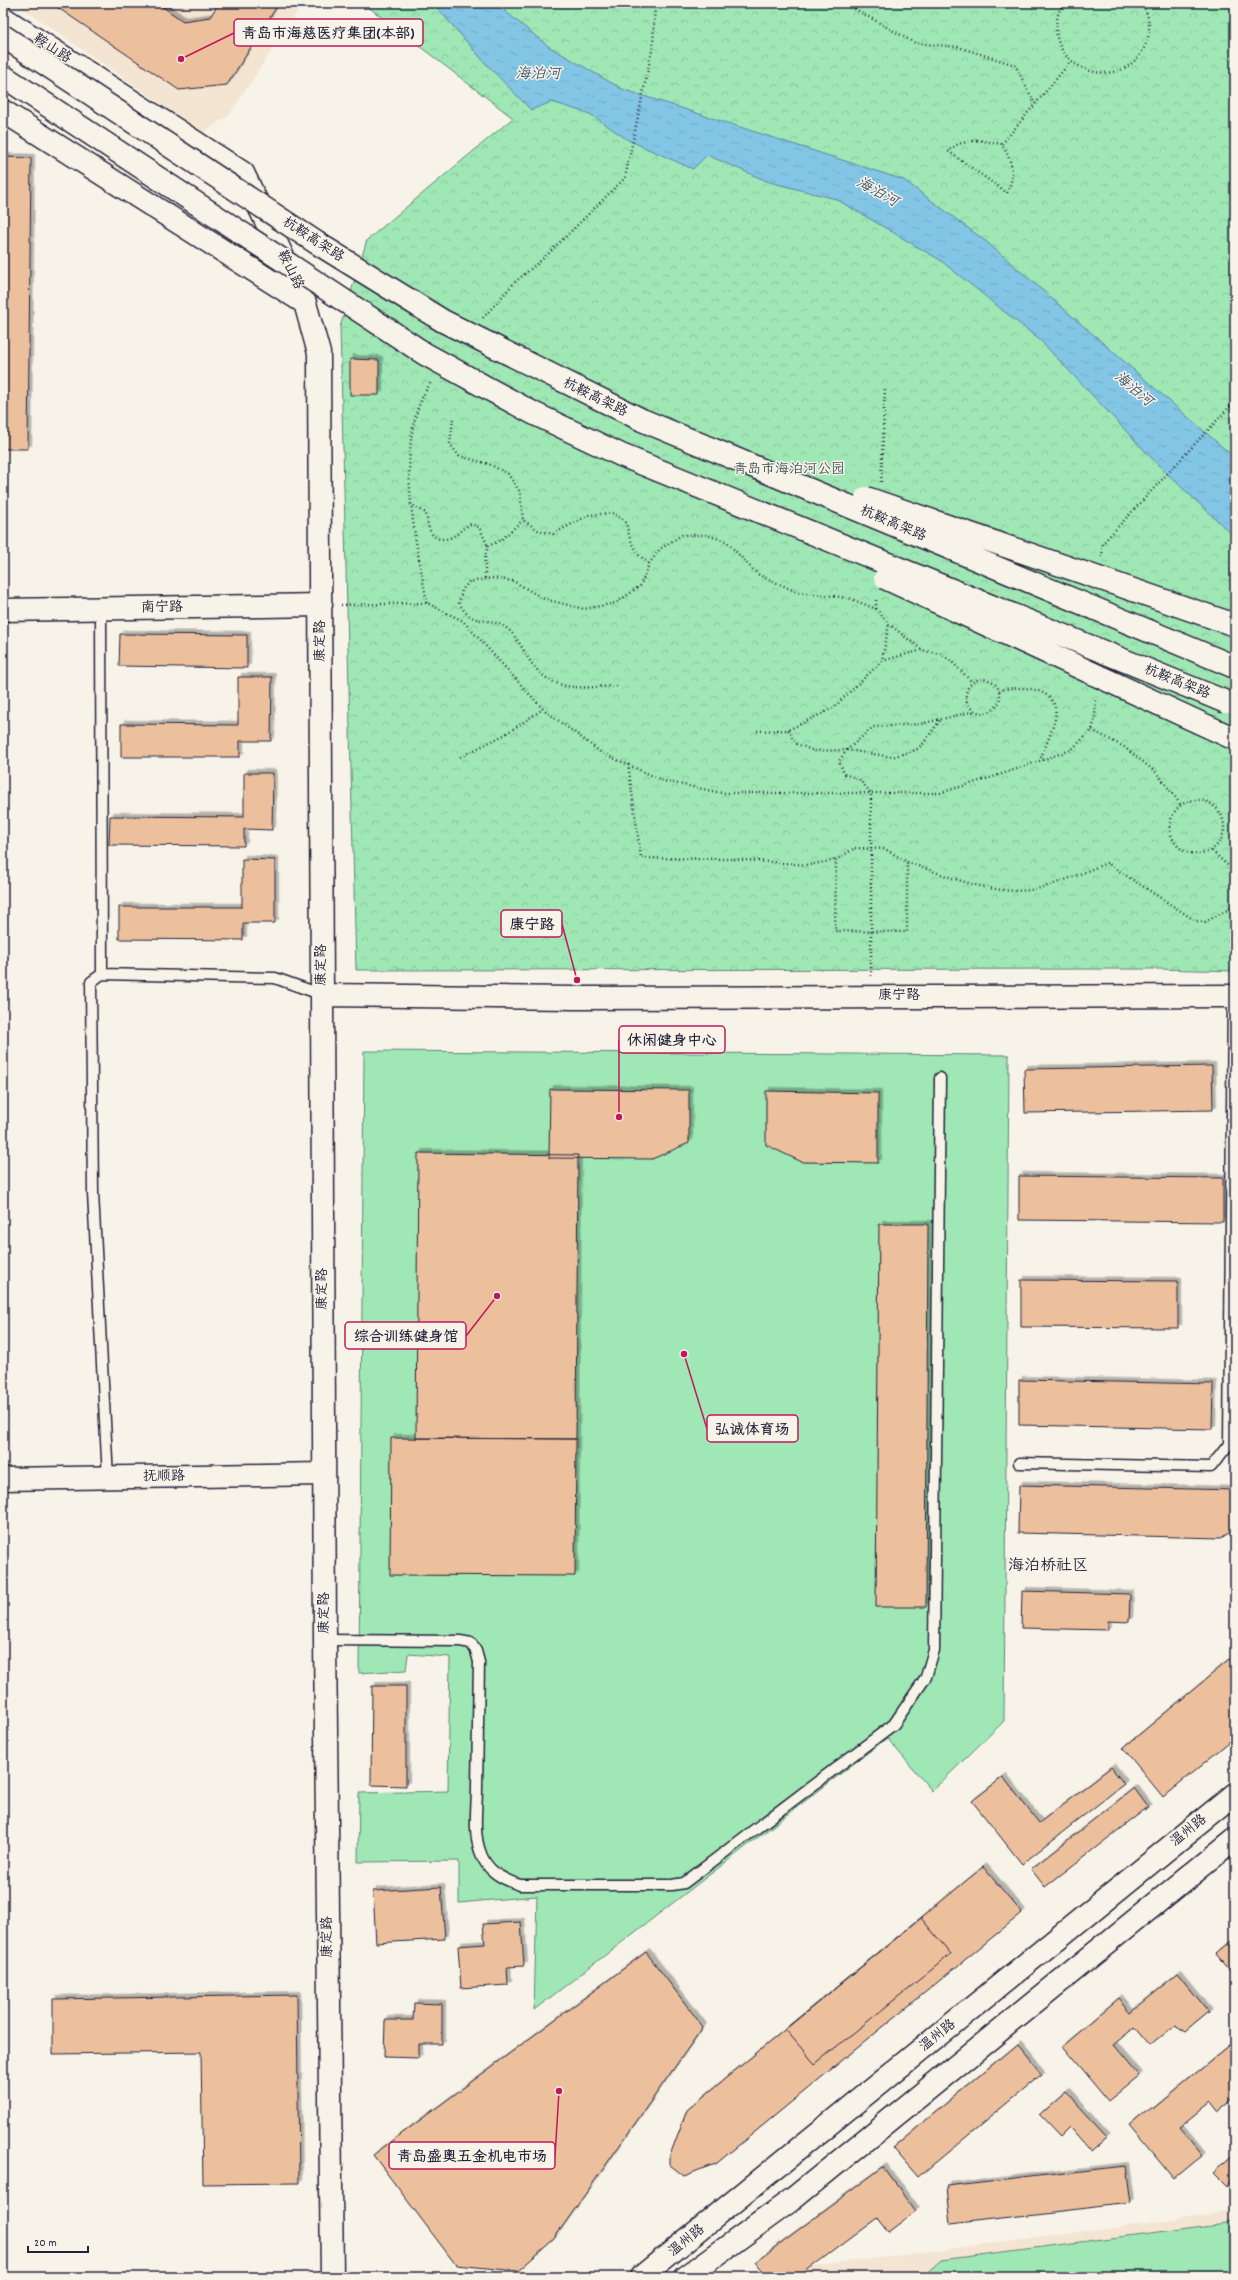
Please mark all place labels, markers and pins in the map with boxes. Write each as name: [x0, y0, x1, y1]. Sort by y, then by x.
callout: 青岛市海慈医疗集团(本部): [234, 19, 423, 46]
callout: 康宁路: [501, 910, 562, 937]
callout: 休闲健身中心: [619, 1026, 725, 1053]
callout: 综合训练健身馆: [345, 1322, 466, 1349]
callout: 弘诚体育场: [707, 1415, 798, 1442]
callout: 青岛盛奥五金机电市场: [389, 2142, 555, 2169]

